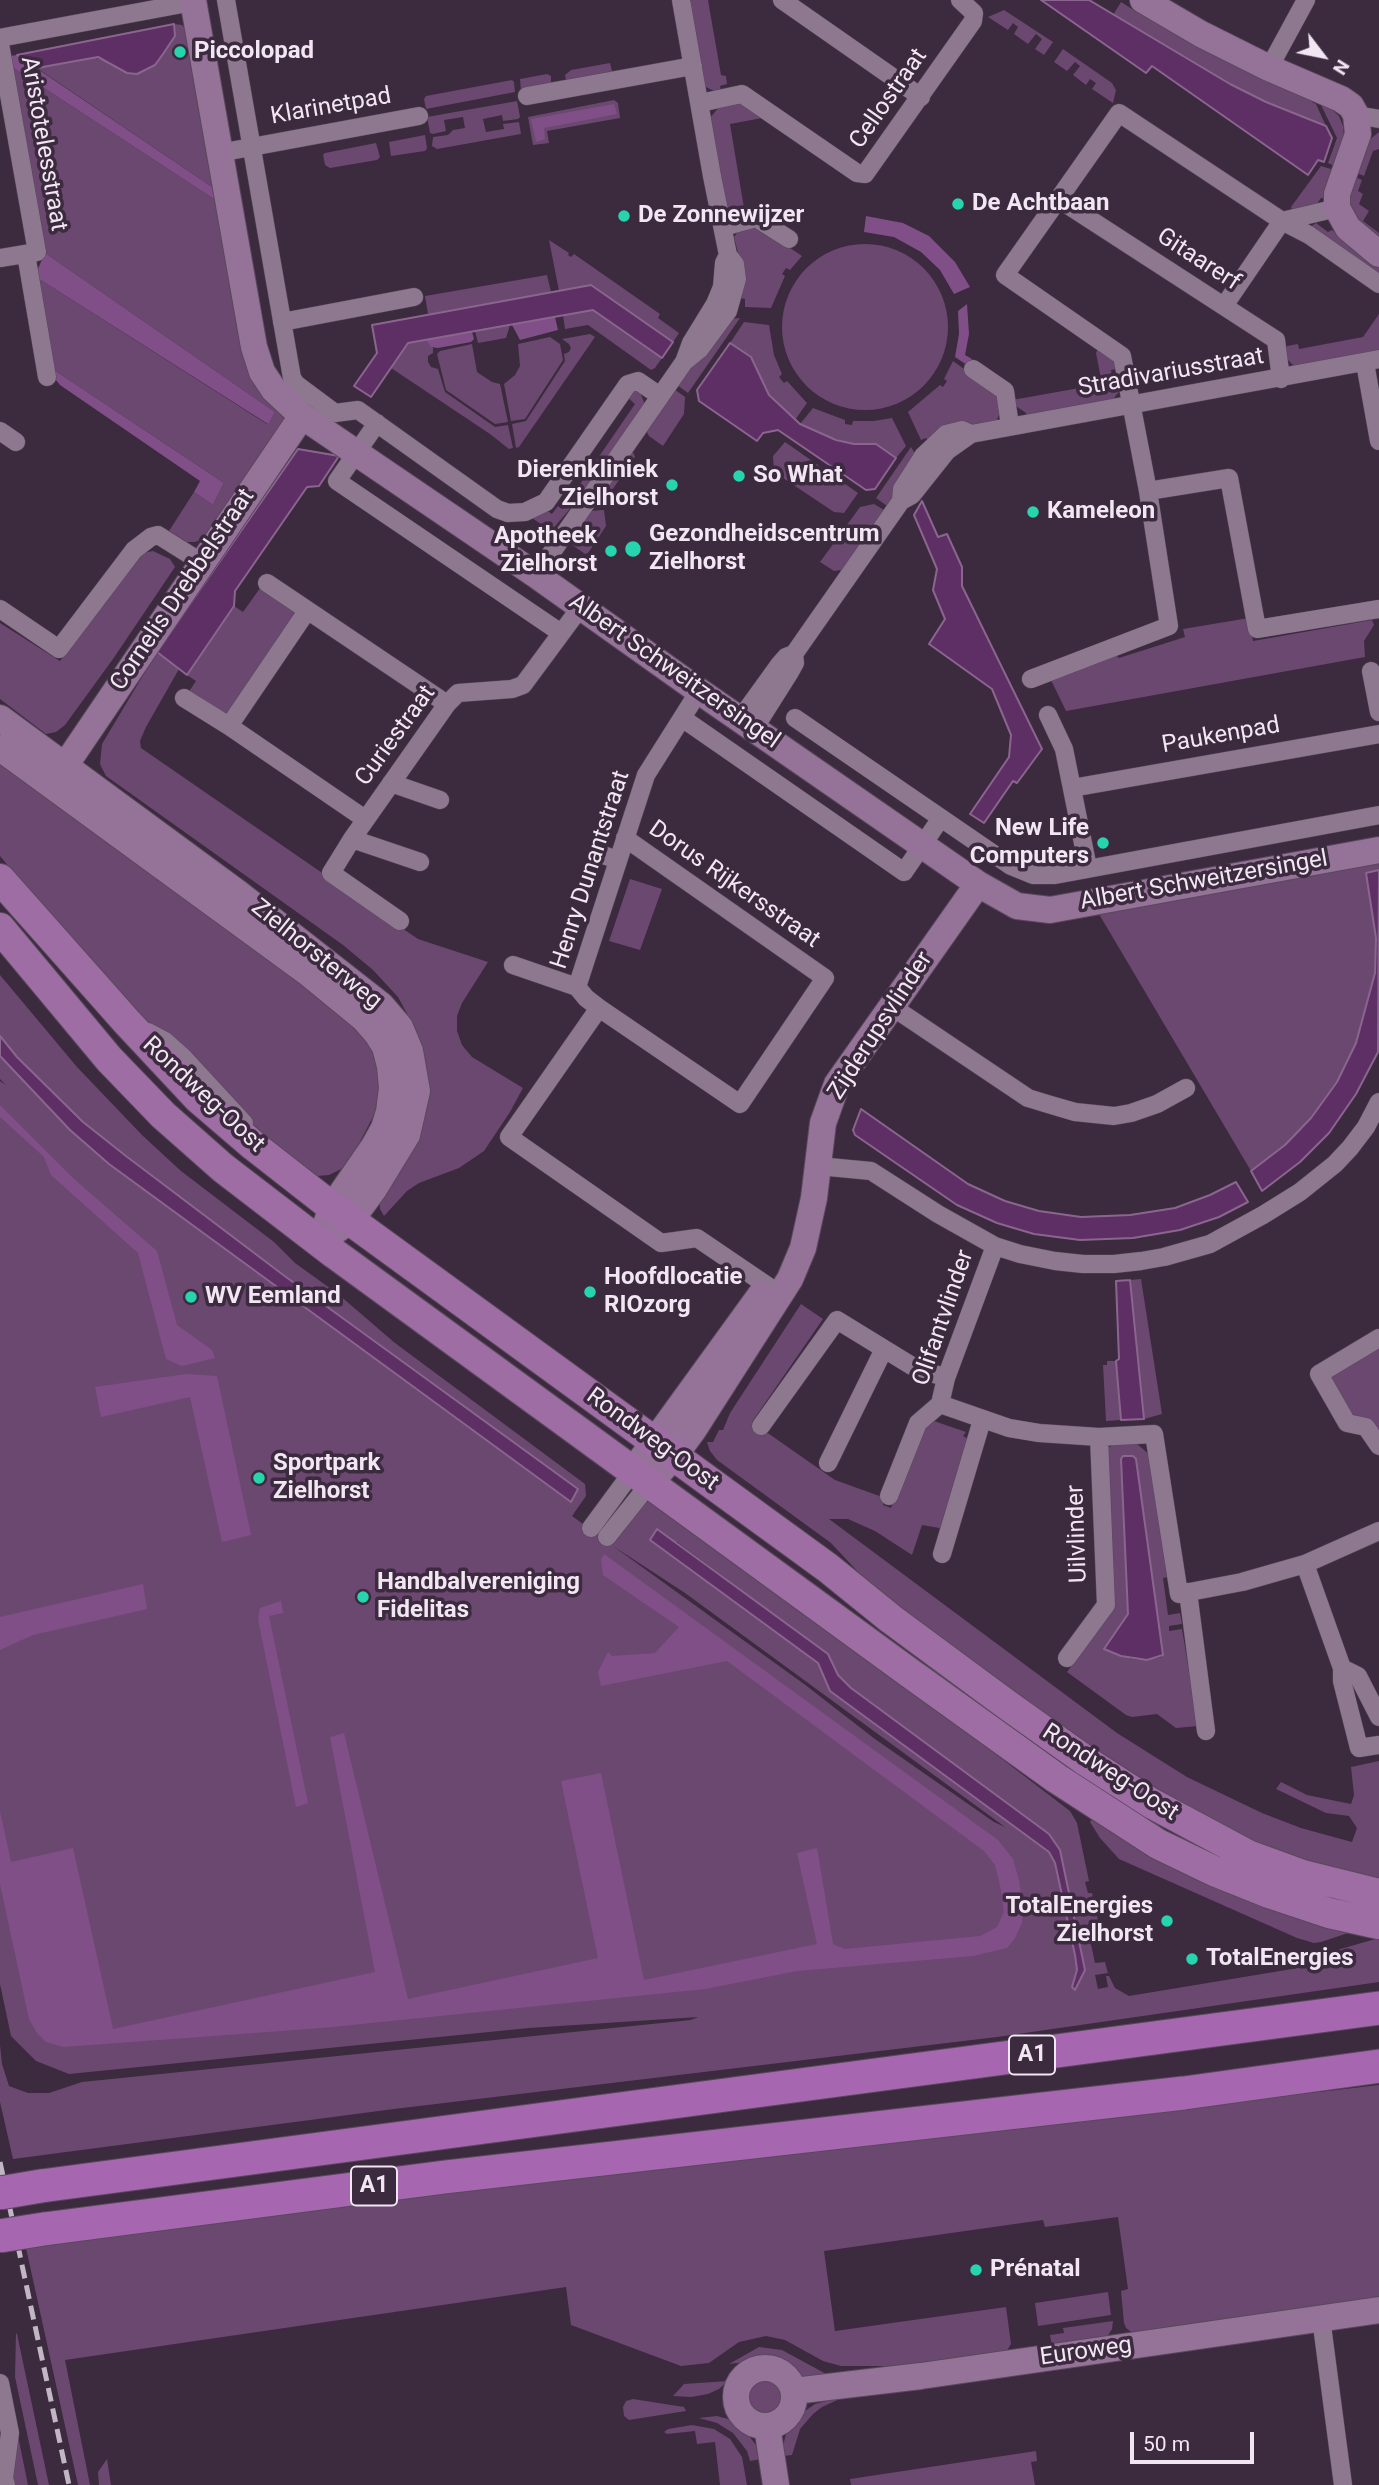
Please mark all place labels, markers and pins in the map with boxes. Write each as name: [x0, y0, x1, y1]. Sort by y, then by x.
place label: Piccolopad: [194, 38, 314, 66]
marker: Piccolopad: [172, 44, 188, 60]
place label: De Achtbaan: [972, 190, 1109, 218]
marker: De Achtbaan: [950, 196, 966, 212]
place label: De Zonnewijzer: [638, 202, 804, 230]
marker: De Zonnewijzer: [616, 208, 632, 224]
place label: Dierenkliniek Zielhorst: [517, 457, 658, 513]
place label: So What: [753, 462, 843, 490]
marker: So What: [731, 468, 747, 484]
marker: Dierenkliniek Zielhorst: [664, 477, 680, 493]
place label: Kameleon: [1047, 498, 1155, 526]
marker: Kameleon: [1025, 504, 1041, 520]
place label: Gezondheidscentrum Zielhorst: [649, 521, 880, 577]
place label: Apotheek Zielhorst: [494, 523, 597, 579]
marker: Gezondheidscentrum Zielhorst: [623, 539, 643, 559]
marker: Apotheek Zielhorst: [603, 543, 619, 559]
place label: New Life Computers: [970, 815, 1089, 871]
marker: New Life Computers: [1095, 835, 1111, 851]
place label: Hoofdlocatie RIOzorg: [604, 1264, 743, 1320]
place label: WV Eemland: [205, 1283, 341, 1311]
marker: Hoofdlocatie RIOzorg: [582, 1284, 598, 1300]
marker: WV Eemland: [183, 1289, 199, 1305]
place label: Sportpark Zielhorst: [273, 1450, 380, 1506]
marker: Sportpark Zielhorst: [251, 1470, 267, 1486]
place label: Handbalvereniging Fidelitas: [377, 1569, 580, 1625]
marker: Handbalvereniging Fidelitas: [355, 1589, 371, 1605]
place label: TotalEnergies Zielhorst: [1005, 1893, 1153, 1949]
marker: TotalEnergies Zielhorst: [1159, 1913, 1175, 1929]
place label: TotalEnergies: [1206, 1945, 1354, 1973]
marker: TotalEnergies: [1184, 1951, 1200, 1967]
place label: Prénatal: [990, 2256, 1081, 2284]
marker: Prénatal: [968, 2262, 984, 2278]

